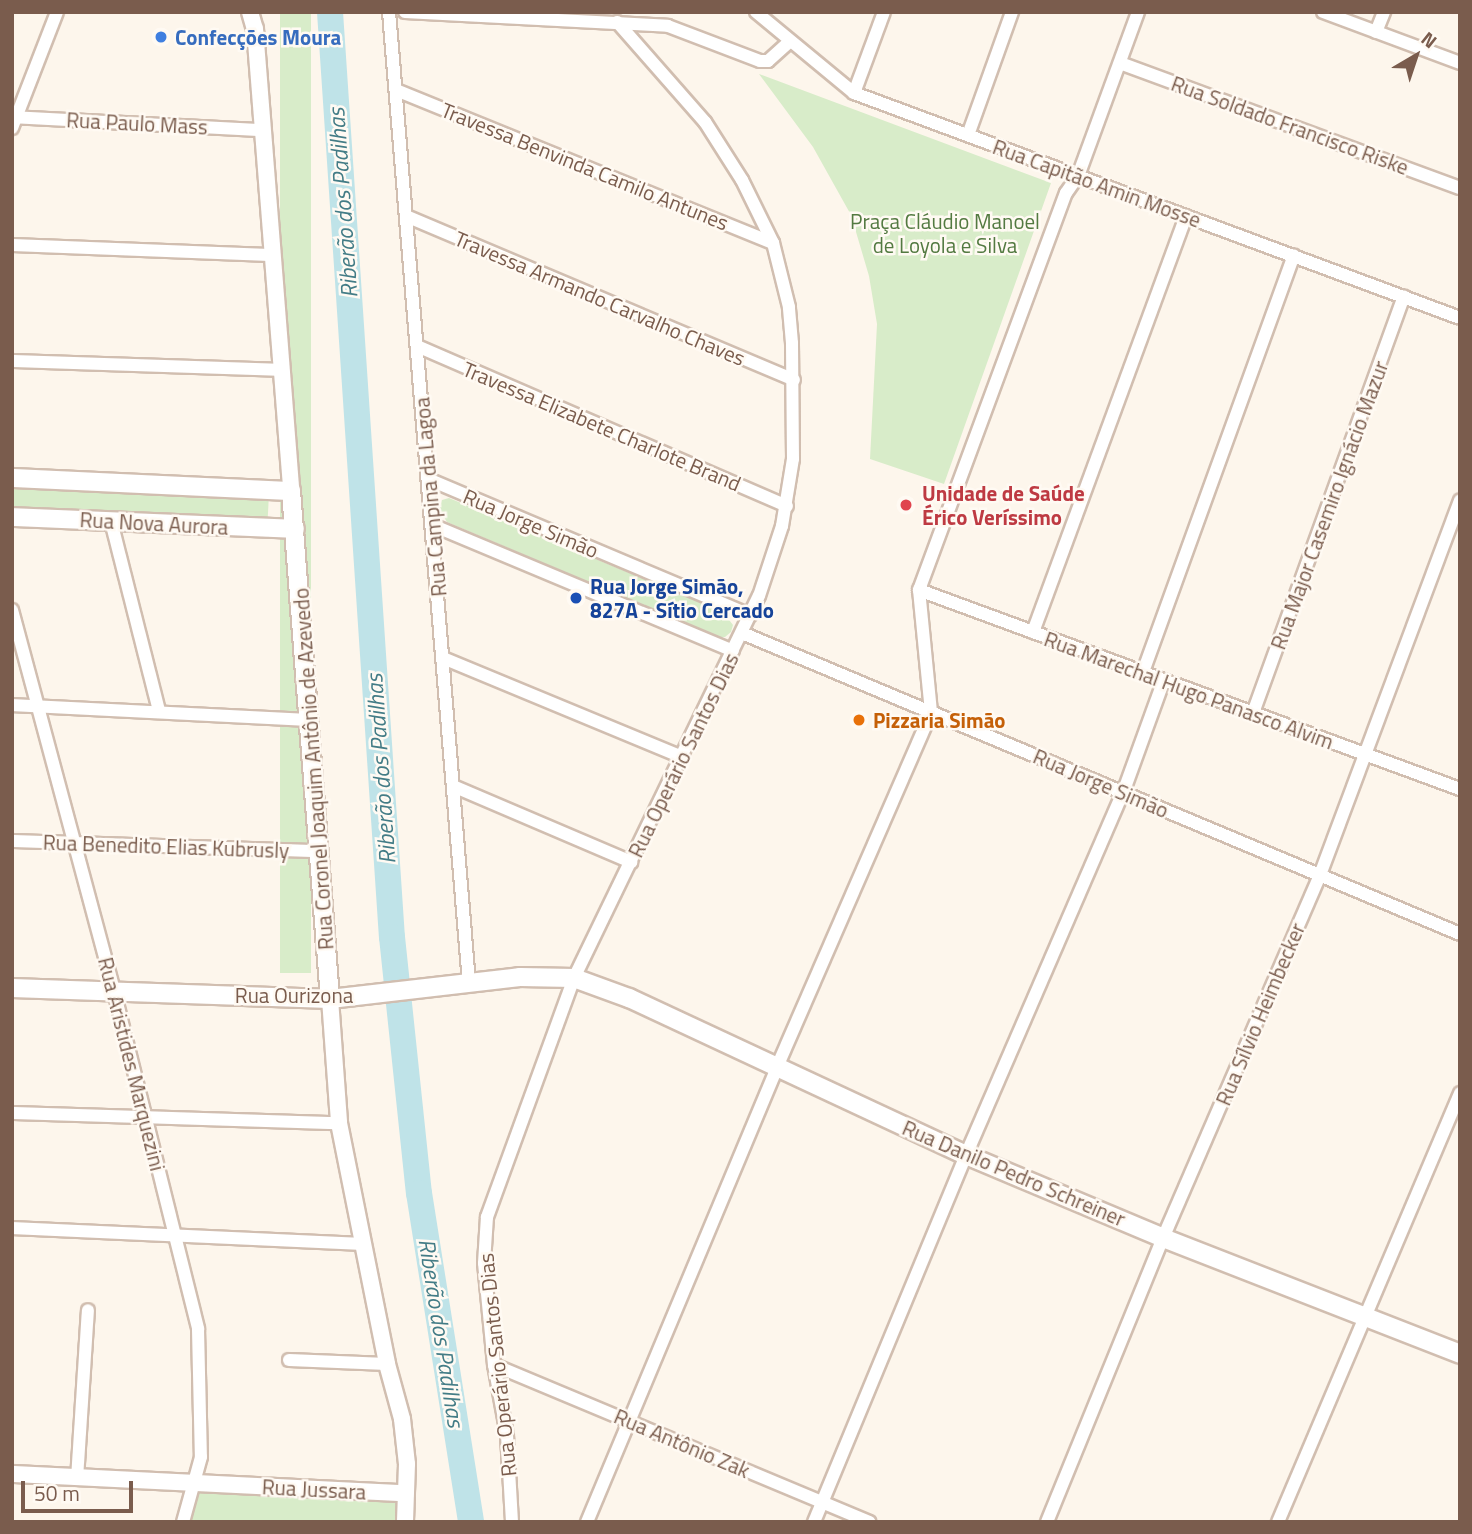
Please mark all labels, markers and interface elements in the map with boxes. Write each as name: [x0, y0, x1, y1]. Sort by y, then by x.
north arrow: [1381, 21, 1451, 91]
place label: Confecções Moura: [175, 24, 341, 50]
text: N: [1415, 24, 1444, 55]
marker: Confecções Moura: [153, 29, 169, 45]
street label: Rua Soldado Francisco Riske: [1168, 70, 1412, 180]
street label: Travessa Benvinda Camilo Antunes: [438, 97, 732, 235]
street label: Rua Paulo Mass: [66, 107, 208, 139]
water label: Riberão dos Padilhas: [323, 107, 363, 299]
street label: Rua Capitão Amin Mosse: [989, 134, 1205, 232]
park label: Praça Cláudio Manoel de Loyola e Silva: [850, 208, 1040, 258]
street label: Travessa Armando Carvalho Chaves: [451, 225, 749, 371]
street label: Travessa Elizabete Charlote Brand: [459, 356, 745, 496]
street label: Rua Major Casemiro Ignácio Mazur: [1265, 357, 1393, 653]
street label: Rua Campina da Lagoa: [409, 396, 451, 598]
place label: Unidade de Saúde Érico Veríssimo: [922, 480, 1085, 530]
street label: Rua Jorge Simão: [460, 483, 602, 563]
marker: Unidade de Saúde Érico Veríssimo: [896, 495, 916, 515]
street label: Rua Nova Aurora: [79, 507, 229, 539]
place label: Rua Jorge Simão, 827A - Sítio Cercado: [590, 573, 774, 623]
street label: Rua Coronel Joaquim Antônio de Azevedo: [288, 587, 338, 951]
marker: Rua Jorge Simão, 827A - Sítio Cercado: [568, 590, 584, 606]
street label: Rua Marechal Hugo Panasco Alvim: [1041, 626, 1337, 754]
street label: Rua Operário Santos Dias: [622, 649, 744, 861]
water label: Riberão dos Padilhas: [361, 673, 401, 865]
place label: Pizzaria Simão: [873, 707, 1006, 733]
marker: Pizzaria Simão: [851, 712, 867, 728]
street label: Rua Jorge Simão: [1030, 743, 1172, 823]
street label: Rua Benedito Elias Kubrusly: [42, 829, 290, 863]
street label: Rua Sílvio Heimbecker: [1210, 919, 1310, 1109]
street label: Rua Aristides Marquezini: [93, 955, 171, 1173]
street label: Rua Ourizona: [235, 982, 353, 1008]
street label: Rua Danilo Pedro Schreiner: [899, 1115, 1129, 1231]
water label: Riberão dos Padilhas: [412, 1237, 470, 1429]
street label: Rua Operário Santos Dias: [473, 1252, 521, 1478]
street label: Rua Antônio Zak: [610, 1403, 754, 1483]
scale bar: [24, 1468, 136, 1512]
street label: Rua Jussara: [261, 1474, 367, 1504]
text: 50 m: [34, 1477, 80, 1509]

